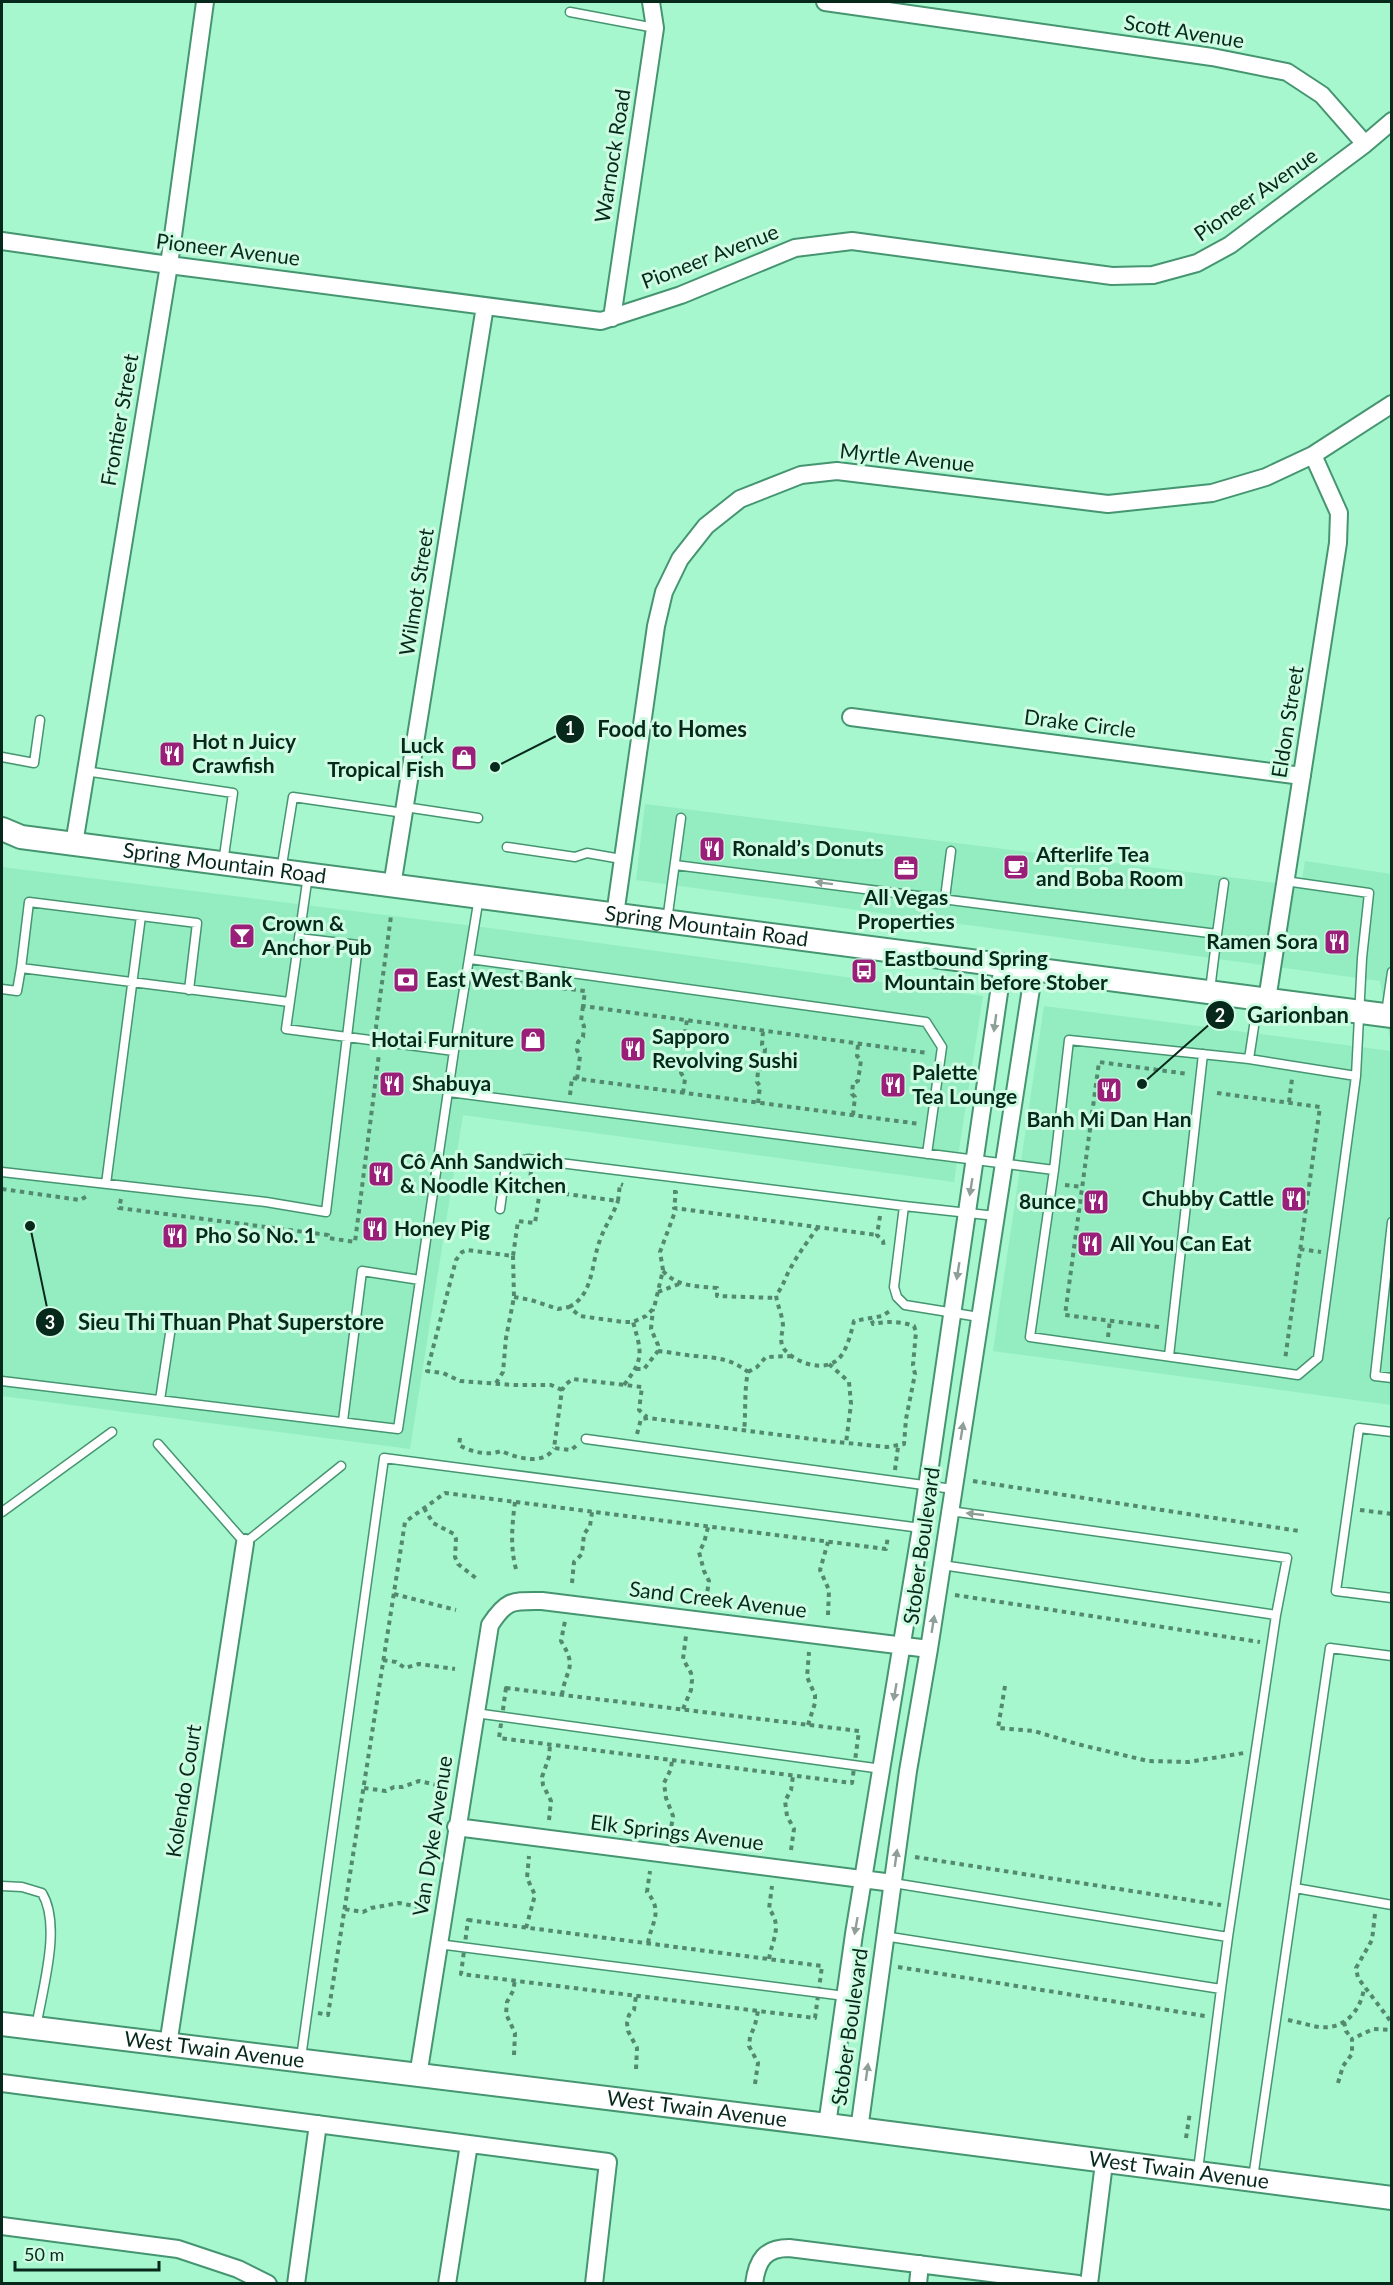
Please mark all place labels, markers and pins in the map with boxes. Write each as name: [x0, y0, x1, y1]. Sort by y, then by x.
callout: Food to Homes: [555, 709, 759, 749]
place label: Hot n Juicy Crawfish: [192, 728, 297, 777]
place label: Luck Tropical Fish: [327, 732, 445, 781]
restaurant icon: Hot n Juicy Crawfish: [157, 739, 187, 769]
shop icon: Luck Tropical Fish: [449, 743, 479, 773]
restaurant icon: Ronald’s Donuts: [697, 834, 727, 864]
place label: Ronald’s Donuts: [732, 835, 884, 860]
place label: Afterlife Tea and Boba Room: [1035, 841, 1183, 890]
cafe icon: Afterlife Tea and Boba Room: [1001, 852, 1031, 882]
office icon: All Vegas Properties: [891, 853, 921, 883]
place label: All Vegas Properties: [857, 884, 955, 933]
place label: Crown & Anchor Pub: [261, 910, 372, 959]
bar icon: Crown & Anchor Pub: [227, 921, 257, 951]
restaurant icon: Ramen Sora: [1322, 927, 1352, 957]
place label: Ramen Sora: [1206, 928, 1318, 953]
place label: Eastbound Spring Mountain before Stober: [884, 945, 1108, 994]
bus stop icon: Eastbound Spring Mountain before Stober: [849, 956, 879, 986]
bank icon: East West Bank: [391, 965, 421, 995]
place label: East West Bank: [426, 966, 573, 991]
callout: Garionban: [1205, 995, 1361, 1035]
place label: Sapporo Revolving Sushi: [652, 1023, 798, 1072]
shop icon: Hotai Furniture: [518, 1025, 548, 1055]
place label: Hotai Furniture: [371, 1026, 514, 1051]
restaurant icon: Sapporo Revolving Sushi: [618, 1034, 648, 1064]
place label: Palette Tea Lounge: [912, 1059, 1017, 1108]
restaurant icon: Shabuya: [377, 1069, 407, 1099]
place label: Shabuya: [412, 1070, 491, 1095]
restaurant icon: Palette Tea Lounge: [878, 1070, 908, 1100]
restaurant icon: Banh Mi Dan Han: [1094, 1075, 1124, 1105]
place label: Banh Mi Dan Han: [1027, 1106, 1191, 1131]
place label: Cô Anh Sandwich & Noodle Kitchen: [400, 1148, 566, 1197]
restaurant icon: Cô Anh Sandwich & Noodle Kitchen: [366, 1159, 396, 1189]
restaurant icon: Chubby Cattle: [1279, 1184, 1309, 1214]
place label: Chubby Cattle: [1142, 1185, 1274, 1210]
restaurant icon: 8unce: [1081, 1187, 1111, 1217]
place label: 8unce: [1019, 1188, 1076, 1213]
restaurant icon: Honey Pig: [360, 1214, 390, 1244]
place label: Honey Pig: [394, 1215, 490, 1240]
restaurant icon: Pho So No. 1: [160, 1221, 190, 1251]
place label: Pho So No. 1: [195, 1222, 316, 1247]
restaurant icon: All You Can Eat: [1075, 1229, 1105, 1259]
place label: All You Can Eat: [1109, 1230, 1252, 1255]
callout: Sieu Thi Thuan Phat Superstore: [35, 1302, 397, 1342]

